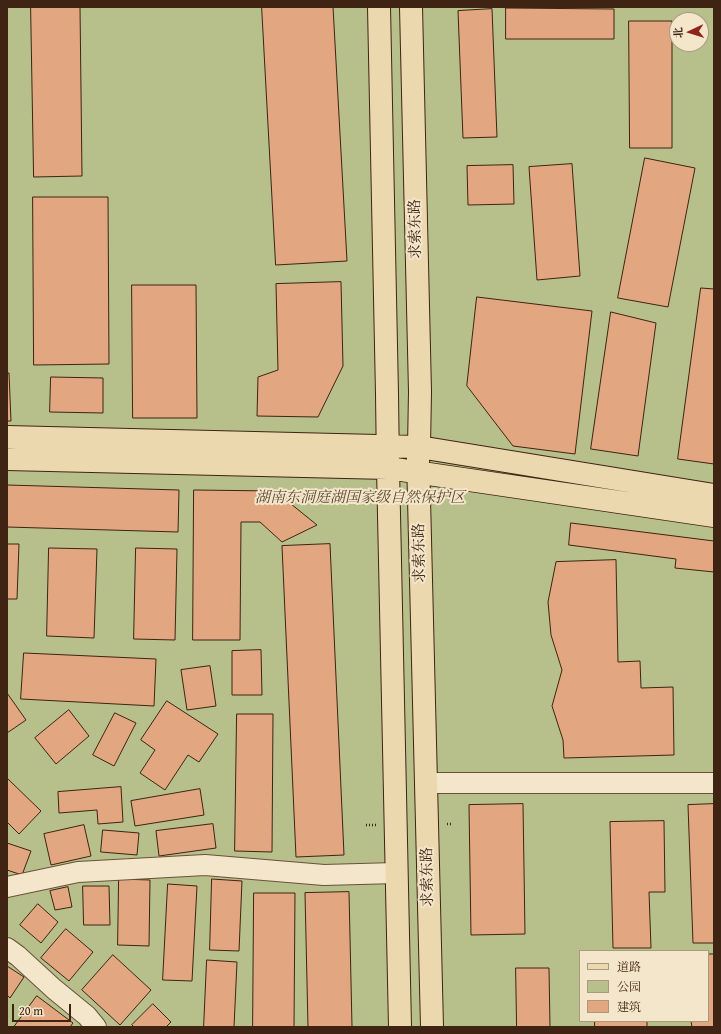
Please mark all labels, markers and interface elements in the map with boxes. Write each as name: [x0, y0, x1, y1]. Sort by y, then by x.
north arrow: [669, 12, 709, 52]
text: 北: [670, 27, 686, 39]
street label: 求索东路: [406, 199, 426, 259]
park label: 湖南东洞庭湖国家级自然保护区: [255, 489, 465, 507]
street label: 求索东路: [410, 523, 430, 583]
street label: 求索东路: [418, 847, 438, 907]
legend: [579, 950, 709, 1022]
text: 道路: [617, 958, 641, 975]
text: 公园: [617, 978, 641, 995]
scale bar: [14, 996, 73, 1022]
text: 建筑: [617, 998, 641, 1015]
text: 20 m: [19, 1002, 43, 1019]

